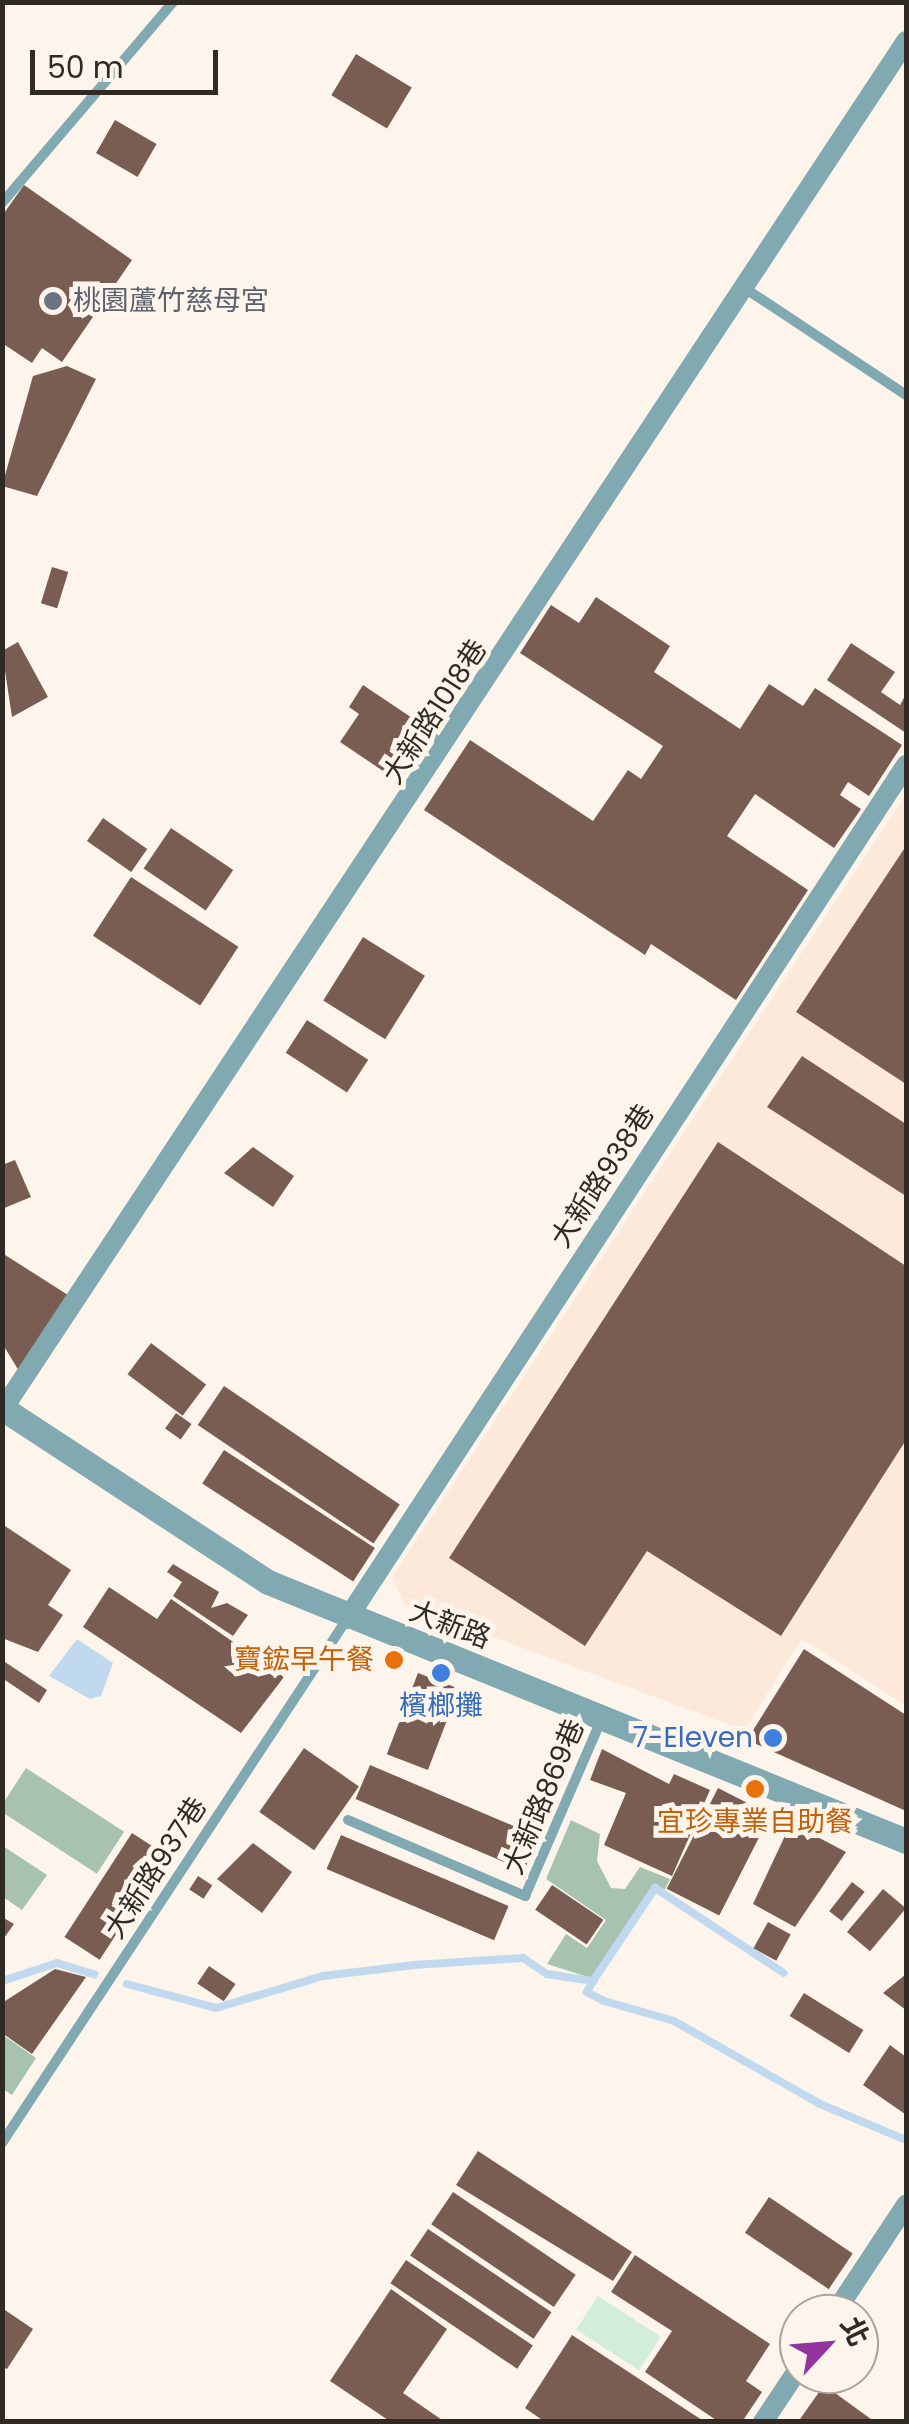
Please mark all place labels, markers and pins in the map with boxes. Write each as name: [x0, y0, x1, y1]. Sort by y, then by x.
place label: 桃園蘆竹慈母宮: [73, 284, 269, 318]
marker: 桃園蘆竹慈母宮: [42, 290, 64, 312]
place label: 寶鋐早午餐: [234, 1643, 374, 1677]
marker: 寶鋐早午餐: [383, 1649, 405, 1671]
marker: 檳榔攤: [430, 1662, 452, 1684]
place label: 檳榔攤: [399, 1689, 483, 1723]
place label: 7-Eleven: [633, 1721, 753, 1755]
marker: 7-Eleven: [762, 1727, 784, 1749]
marker: 宜珍專業自助餐: [744, 1778, 766, 1800]
place label: 宜珍專業自助餐: [657, 1805, 853, 1839]

